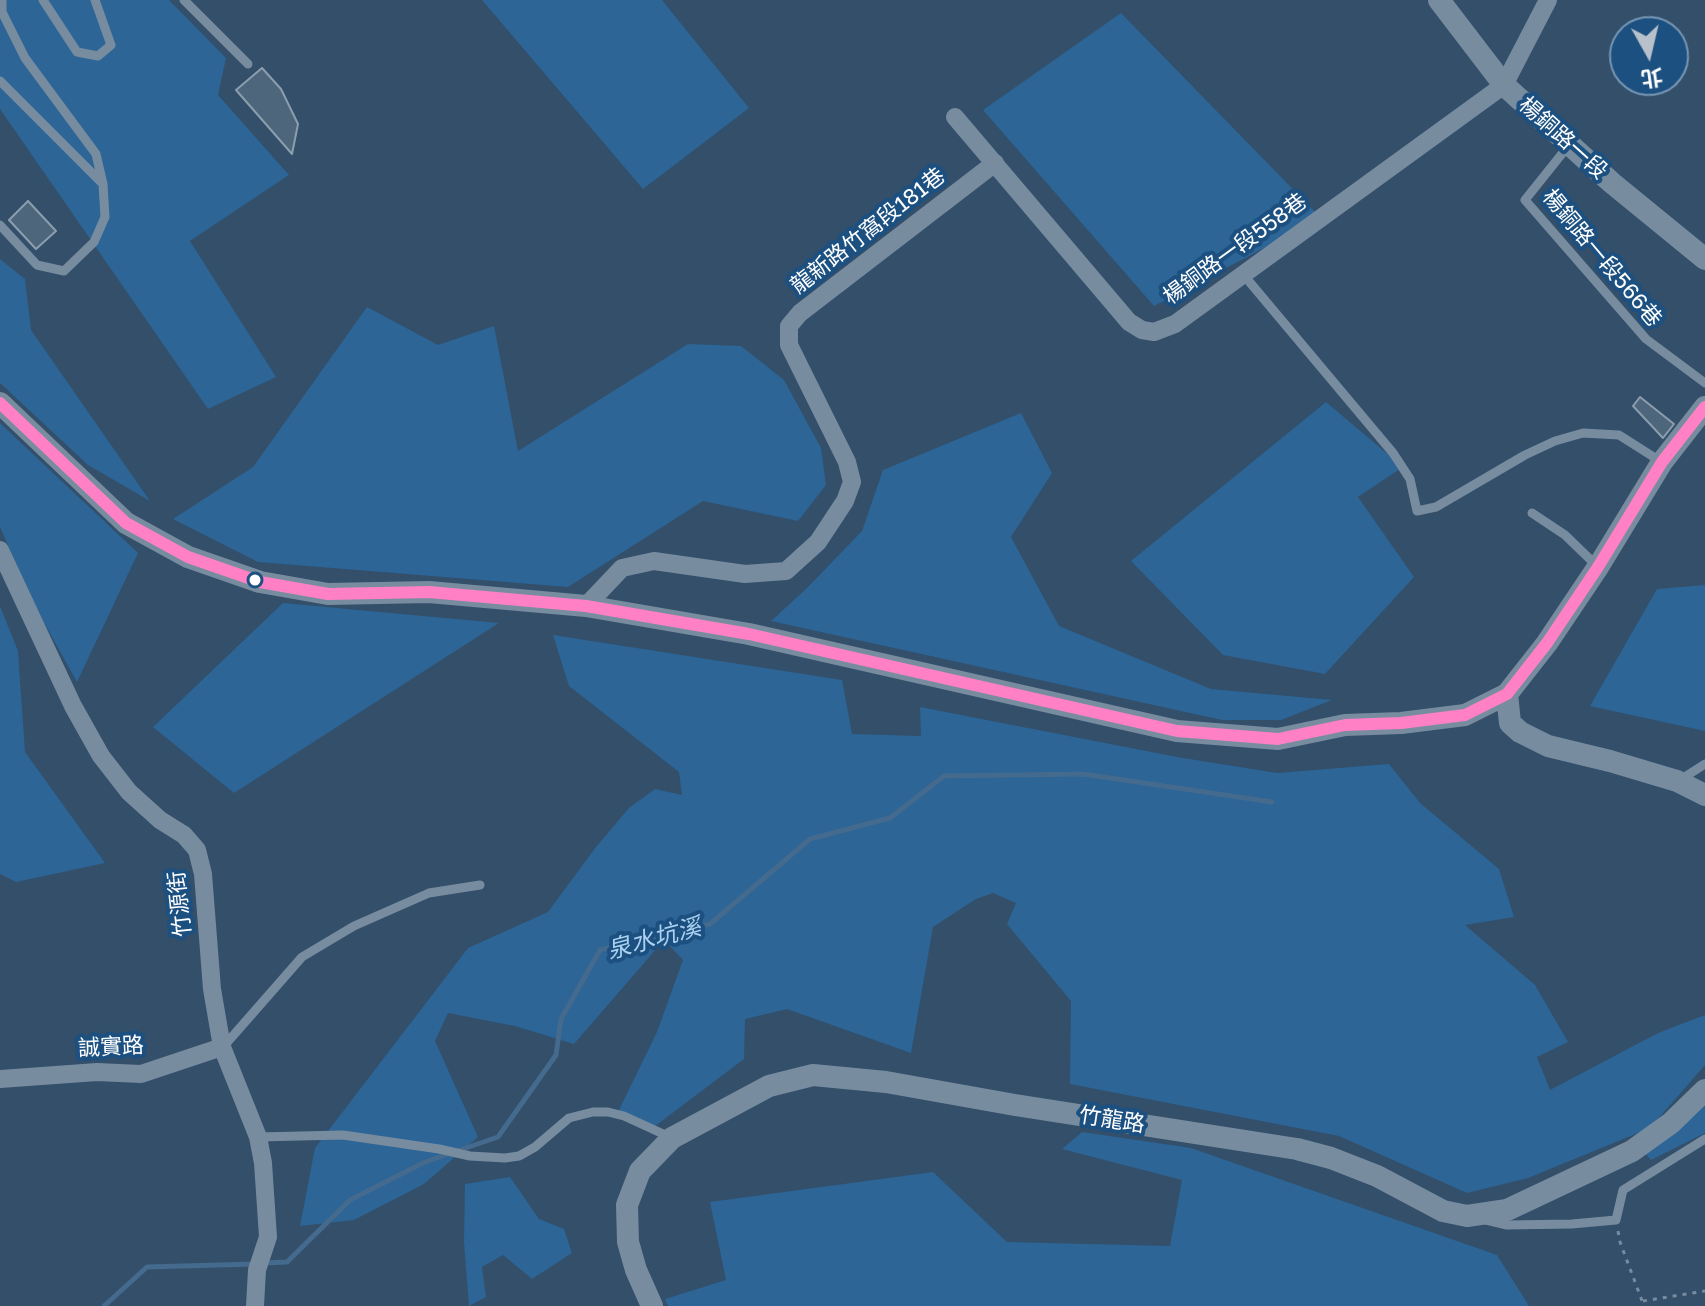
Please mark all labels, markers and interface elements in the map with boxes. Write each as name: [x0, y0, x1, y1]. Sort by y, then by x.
north arrow: [1609, 16, 1689, 96]
text: 北: [1639, 63, 1665, 93]
street label: 楊銅路一段: [1513, 91, 1613, 185]
street label: 龍新路竹窩段181巷: [786, 162, 950, 300]
street label: 楊銅路一段566巷: [1537, 184, 1667, 332]
street label: 楊銅路一段558巷: [1158, 188, 1312, 310]
unlabelled marker: [247, 572, 263, 588]
street label: 竹源街: [163, 870, 197, 938]
water label: 泉水坑溪: [604, 913, 704, 965]
street label: 誠實路: [77, 1032, 145, 1062]
street label: 竹龍路: [1077, 1102, 1147, 1138]

